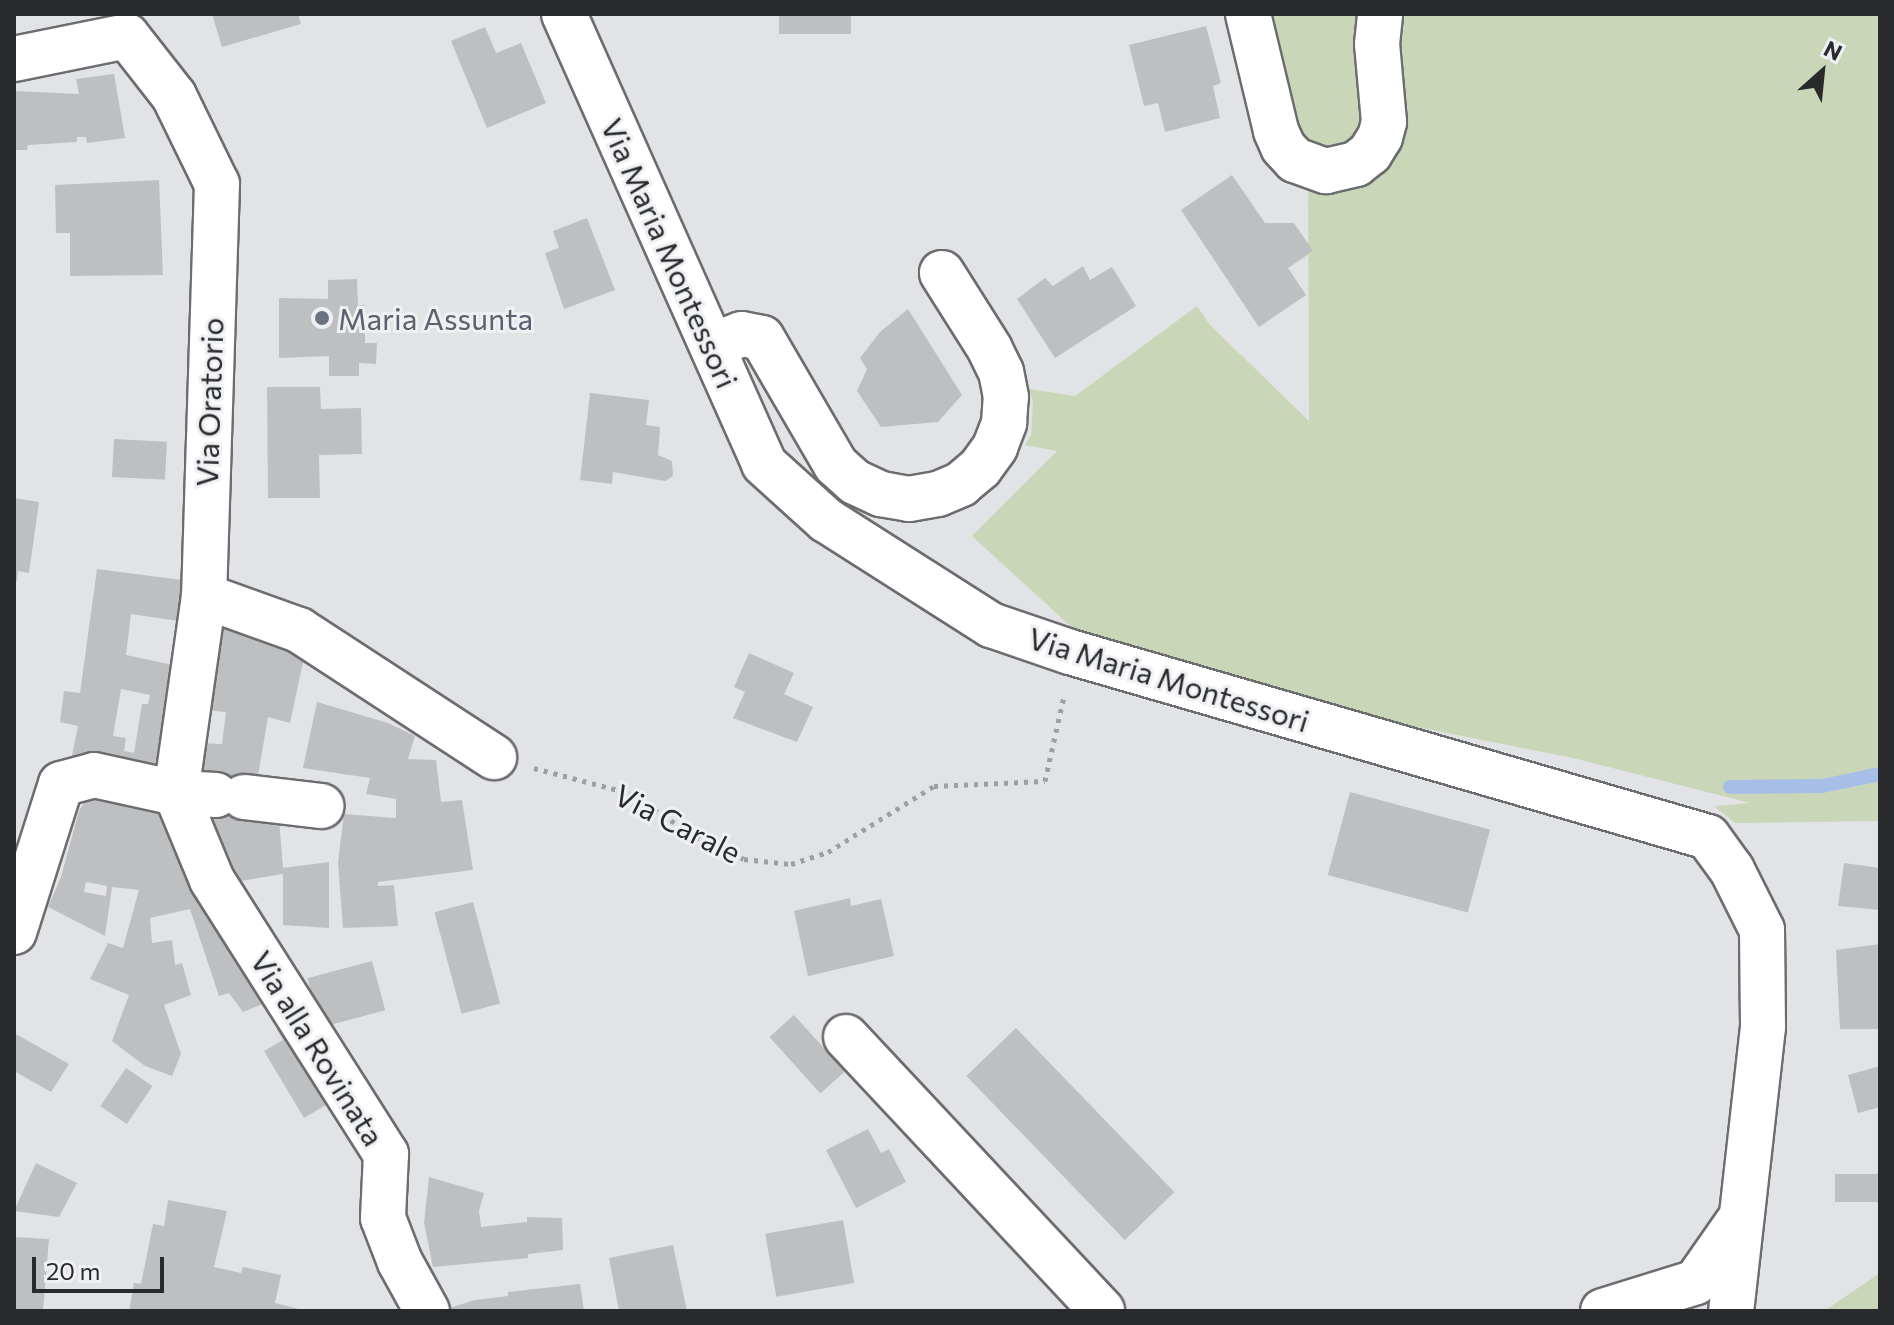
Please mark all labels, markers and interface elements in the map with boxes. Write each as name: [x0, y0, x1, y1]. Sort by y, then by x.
north arrow: [1782, 32, 1862, 112]
text: N: [1820, 34, 1847, 66]
street label: Via Maria Montessori: [594, 113, 746, 393]
place label: Maria Assunta: [338, 300, 533, 336]
marker: Maria Assunta: [313, 309, 331, 327]
street label: Via Oratorio: [188, 317, 230, 487]
street label: Via Maria Montessori: [1024, 619, 1314, 739]
street label: Via Carale: [609, 776, 747, 870]
street label: Via alla Rovinata: [244, 944, 392, 1152]
scale bar: [36, 1241, 168, 1291]
text: 20 m: [46, 1256, 100, 1285]

